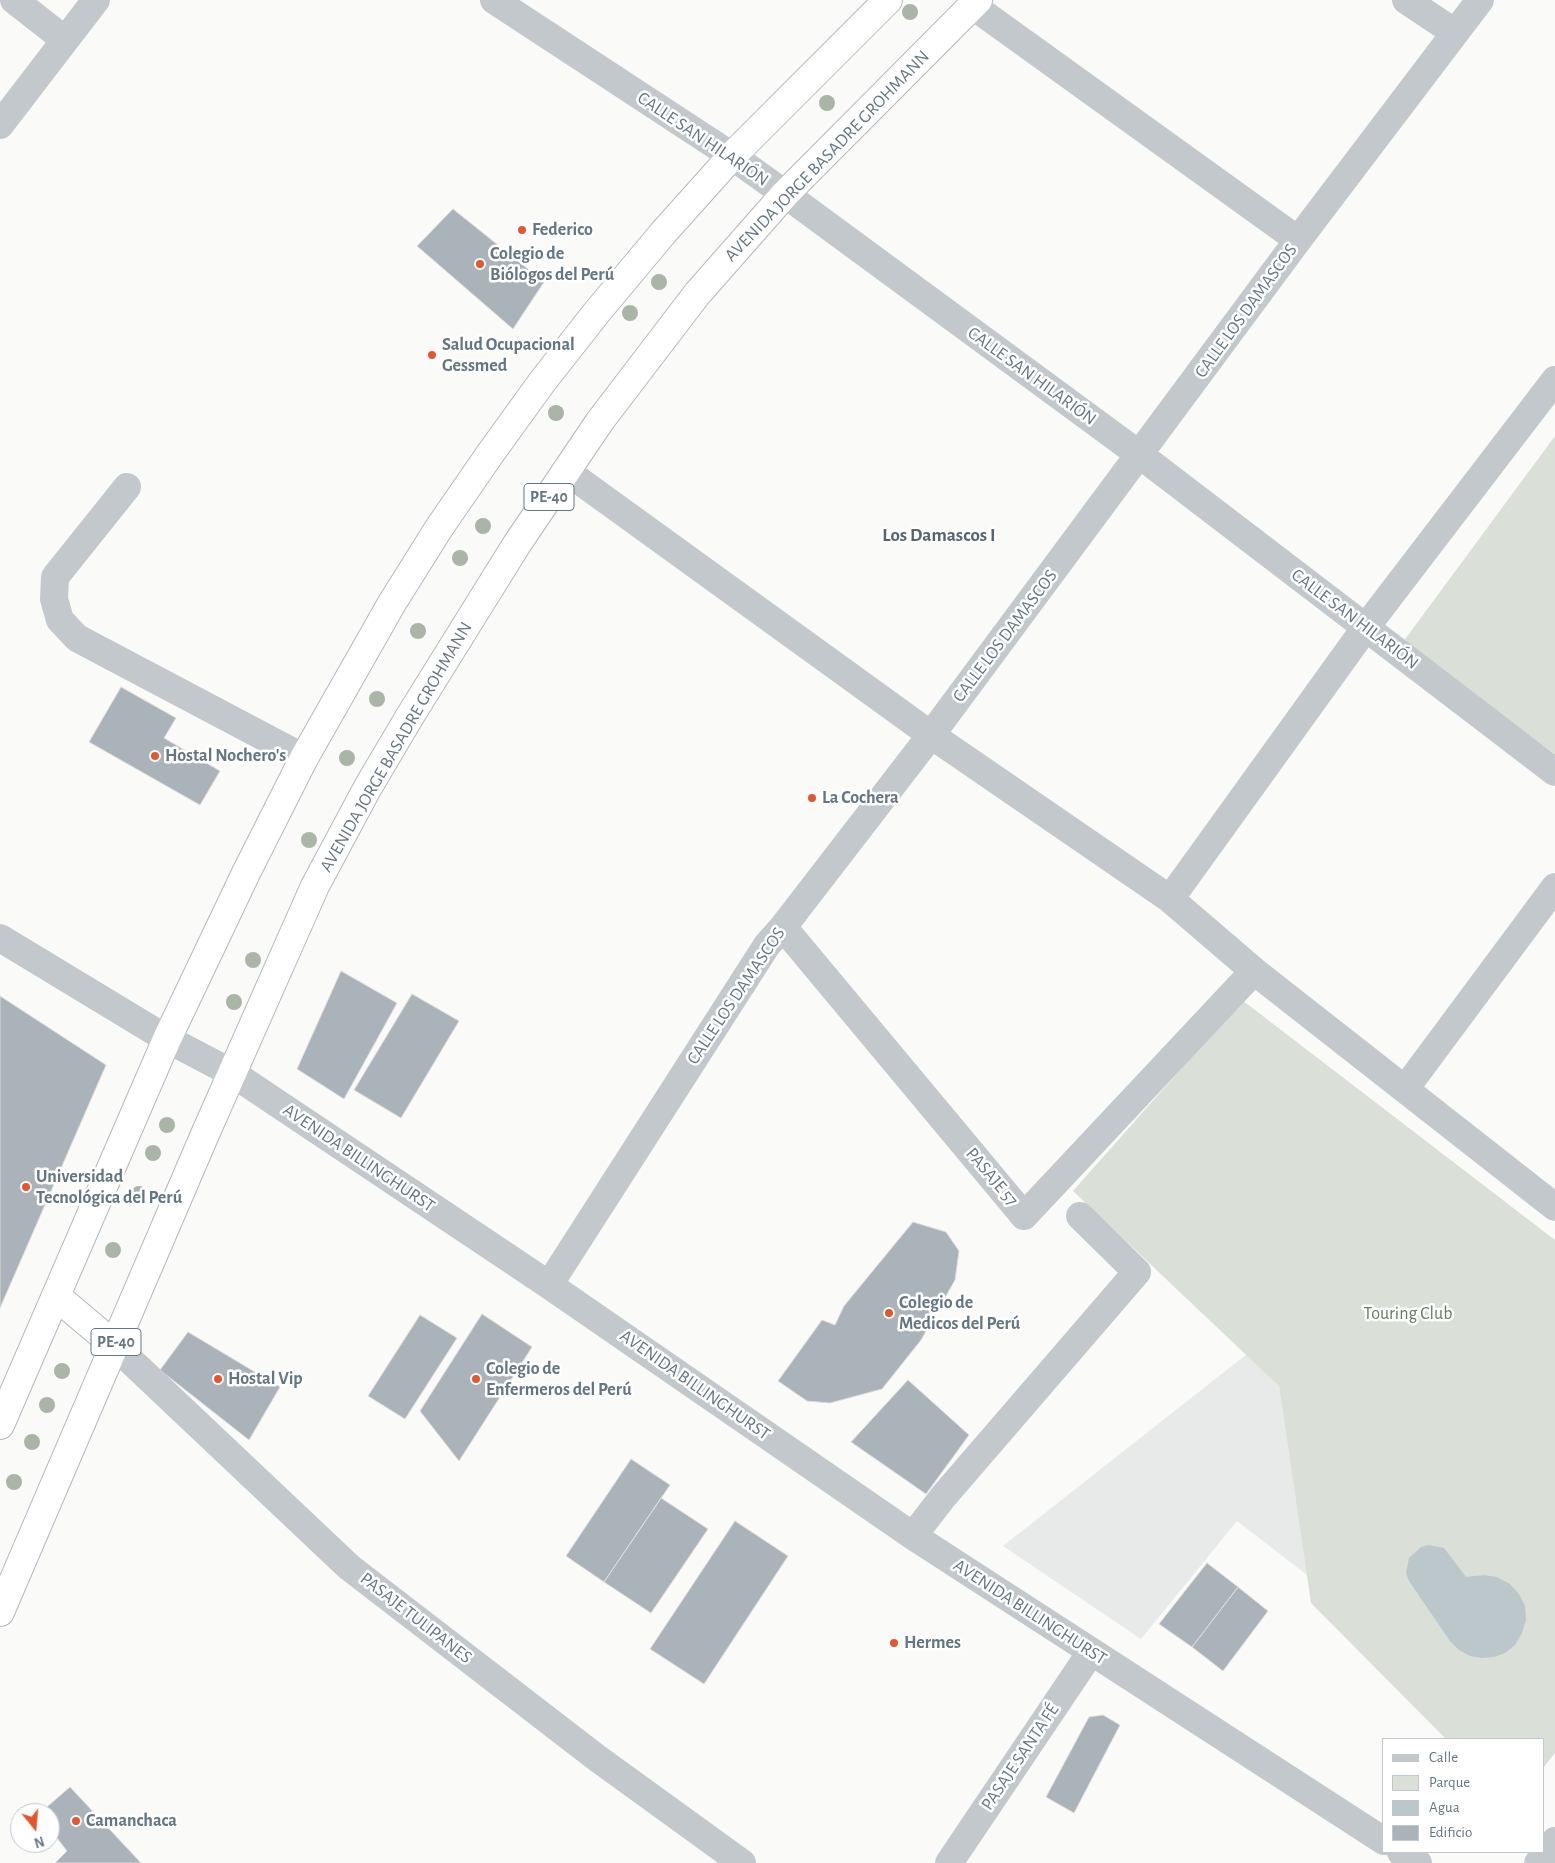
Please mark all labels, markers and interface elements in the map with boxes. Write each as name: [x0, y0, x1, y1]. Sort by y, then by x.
street label: AVENIDA JORGE BASADRE GROHMANN: [720, 46, 934, 266]
street label: CALLE SAN HILARIÓN: [633, 87, 773, 191]
place label: Federico: [532, 219, 593, 241]
marker: Federico: [516, 224, 528, 236]
street label: CALLE LOS DAMASCOS: [1190, 240, 1302, 382]
place label: Colegio de Biólogos del Perú: [490, 243, 614, 286]
marker: Colegio de Biólogos del Perú: [474, 258, 486, 270]
street label: CALLE SAN HILARIÓN: [963, 322, 1101, 430]
place label: Salud Ocupacional Gessmed: [442, 334, 575, 376]
marker: Salud Ocupacional Gessmed: [426, 349, 438, 361]
road number: PE-40: [524, 484, 574, 511]
district label: Los Damascos I: [882, 524, 996, 546]
street label: CALLE SAN HILARIÓN: [1287, 564, 1423, 674]
street label: CALLE LOS DAMASCOS: [948, 565, 1062, 707]
street label: AVENIDA JORGE BASADRE GROHMANN: [315, 618, 477, 876]
place label: Hostal Nochero's: [165, 745, 286, 767]
marker: Hostal Nochero's: [149, 750, 161, 762]
place label: La Cochera: [822, 787, 899, 809]
marker: La Cochera: [806, 792, 818, 804]
street label: CALLE LOS DAMASCOS: [682, 924, 790, 1068]
street label: AVENIDA BILLINGHURST: [279, 1099, 439, 1217]
street label: PASAJE 57: [961, 1143, 1023, 1211]
place label: Universidad Tecnológica del Perú: [36, 1166, 182, 1208]
marker: Universidad Tecnológica del Perú: [20, 1181, 32, 1193]
place label: Colegio de Medicos del Perú: [899, 1292, 1020, 1335]
park label: Touring Club: [1364, 1303, 1452, 1325]
marker: Colegio de Medicos del Perú: [883, 1307, 895, 1319]
street label: AVENIDA BILLINGHURST: [616, 1325, 774, 1445]
road number: PE-40: [91, 1328, 141, 1355]
place label: Colegio de Enfermeros del Perú: [486, 1358, 632, 1400]
place label: Hostal Vip: [228, 1368, 303, 1390]
marker: Hostal Vip: [212, 1373, 224, 1385]
marker: Colegio de Enfermeros del Perú: [470, 1373, 482, 1385]
street label: AVENIDA BILLINGHURST: [949, 1554, 1111, 1670]
street label: PASAJE TULIPANES: [356, 1568, 476, 1668]
place label: Hermes: [904, 1632, 961, 1654]
marker: Hermes: [888, 1637, 900, 1649]
street label: PASAJE SANTA FÉ: [976, 1700, 1064, 1814]
legend: [1382, 1738, 1545, 1853]
text: Calle: [1429, 1750, 1458, 1765]
text: Parque: [1429, 1775, 1470, 1790]
text: Agua: [1429, 1800, 1460, 1815]
north arrow: [10, 1803, 60, 1853]
place label: Camanchaca: [86, 1810, 177, 1832]
marker: Camanchaca: [70, 1815, 82, 1827]
text: Edificio: [1429, 1825, 1472, 1840]
text: N: [32, 1833, 46, 1850]

